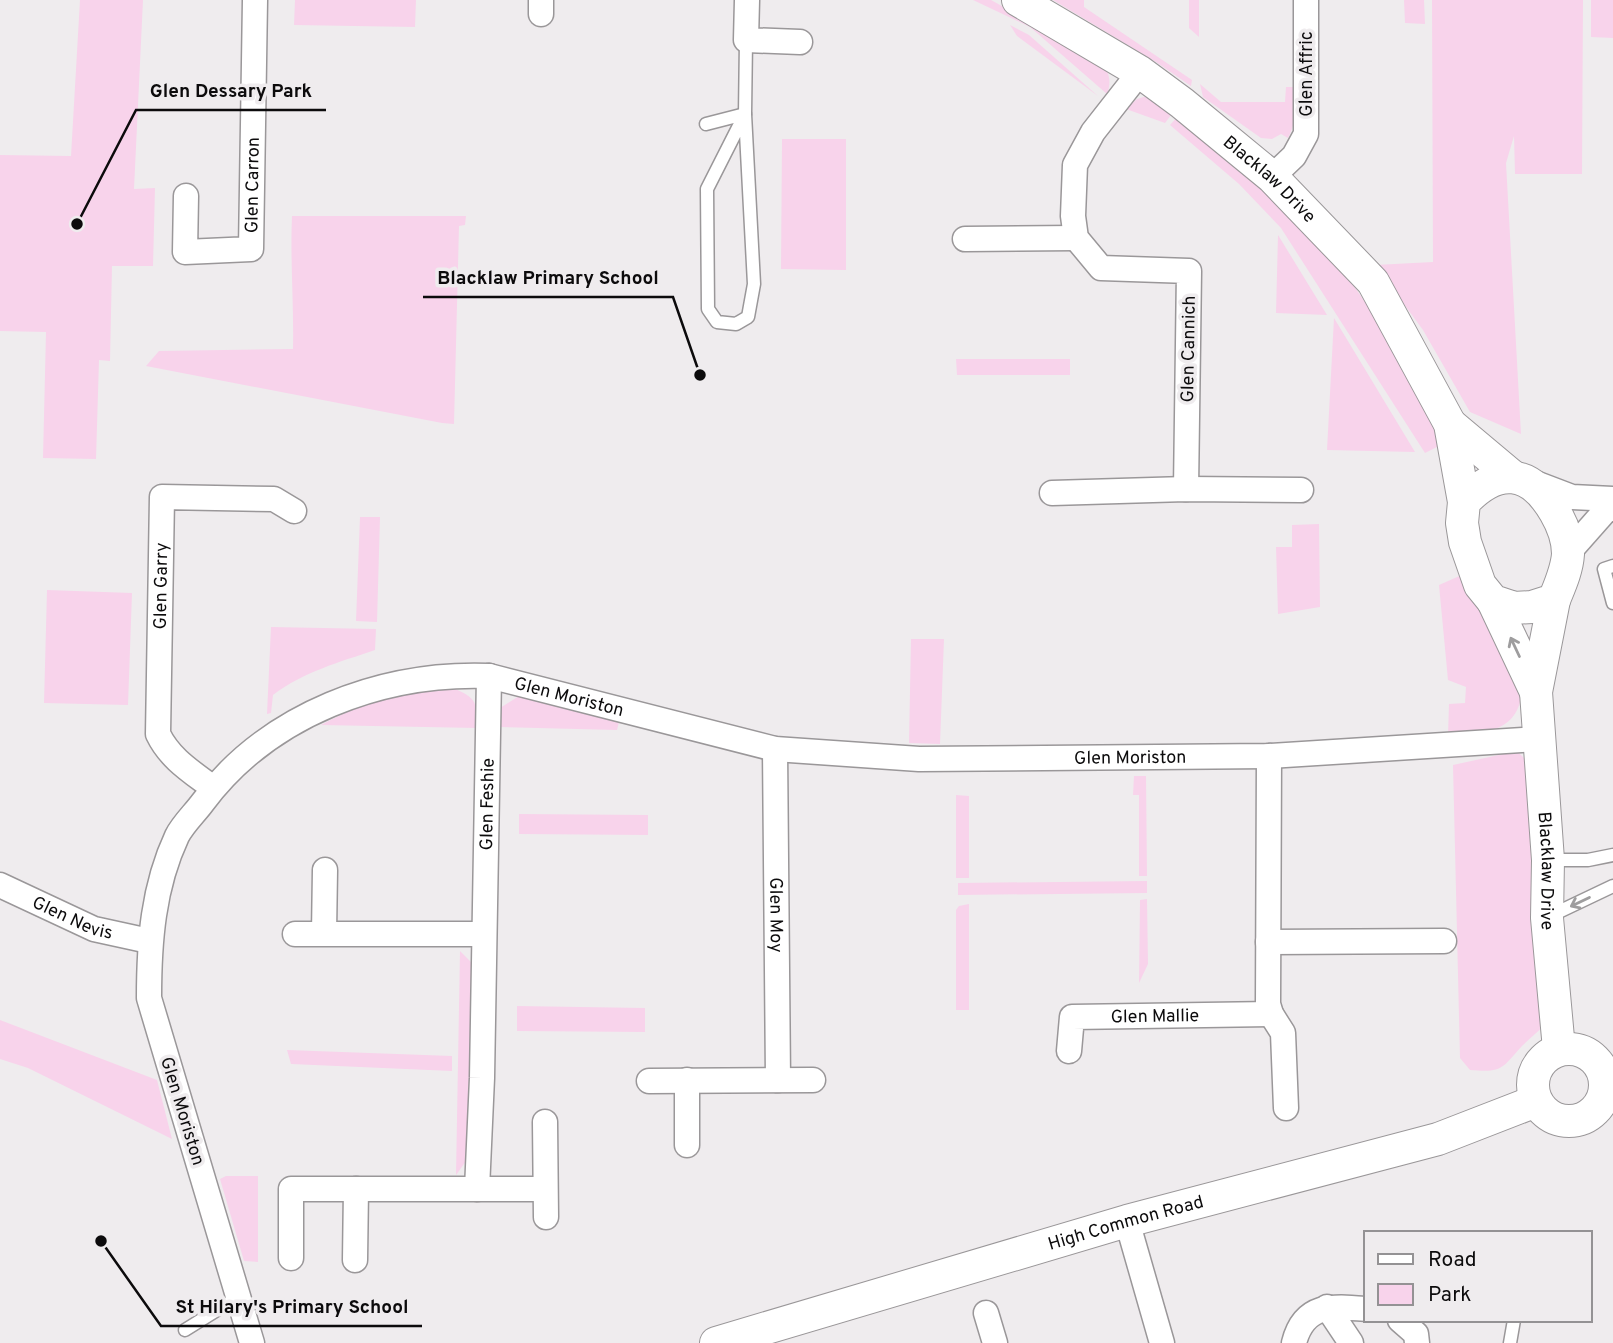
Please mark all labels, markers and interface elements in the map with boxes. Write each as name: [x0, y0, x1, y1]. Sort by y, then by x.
street label: Glen Affric: [1296, 31, 1319, 117]
callout: Glen Dessary Park: [136, 70, 326, 110]
text: Glen Dessary Park: [150, 80, 313, 104]
street label: Blacklaw Drive: [1218, 131, 1320, 229]
street label: Glen Carron: [241, 137, 266, 233]
callout: Blacklaw Primary School: [423, 257, 673, 297]
text: Blacklaw Primary School: [437, 267, 659, 291]
street label: Glen Cannich: [1177, 295, 1202, 403]
street label: Glen Garry: [150, 542, 174, 630]
one-way arrow: [1508, 636, 1521, 658]
street label: Glen Moriston: [511, 673, 626, 723]
street label: Glen Moriston: [1074, 747, 1186, 771]
street label: Glen Feshie: [476, 758, 501, 851]
street label: Blacklaw Drive: [1532, 811, 1558, 931]
street label: Glen Moy: [763, 877, 787, 953]
street label: Glen Nevis: [28, 892, 115, 946]
one-way arrow: [1570, 896, 1591, 909]
street label: Glen Mallie: [1110, 1005, 1199, 1029]
street label: Glen Moriston: [154, 1054, 209, 1168]
street label: High Common Road: [1046, 1191, 1206, 1257]
legend: [1364, 1231, 1592, 1322]
text: Road: [1428, 1247, 1477, 1274]
text: Park: [1428, 1282, 1471, 1309]
callout: St Hilary's Primary School: [161, 1286, 422, 1326]
text: St Hilary's Primary School: [175, 1296, 409, 1320]

